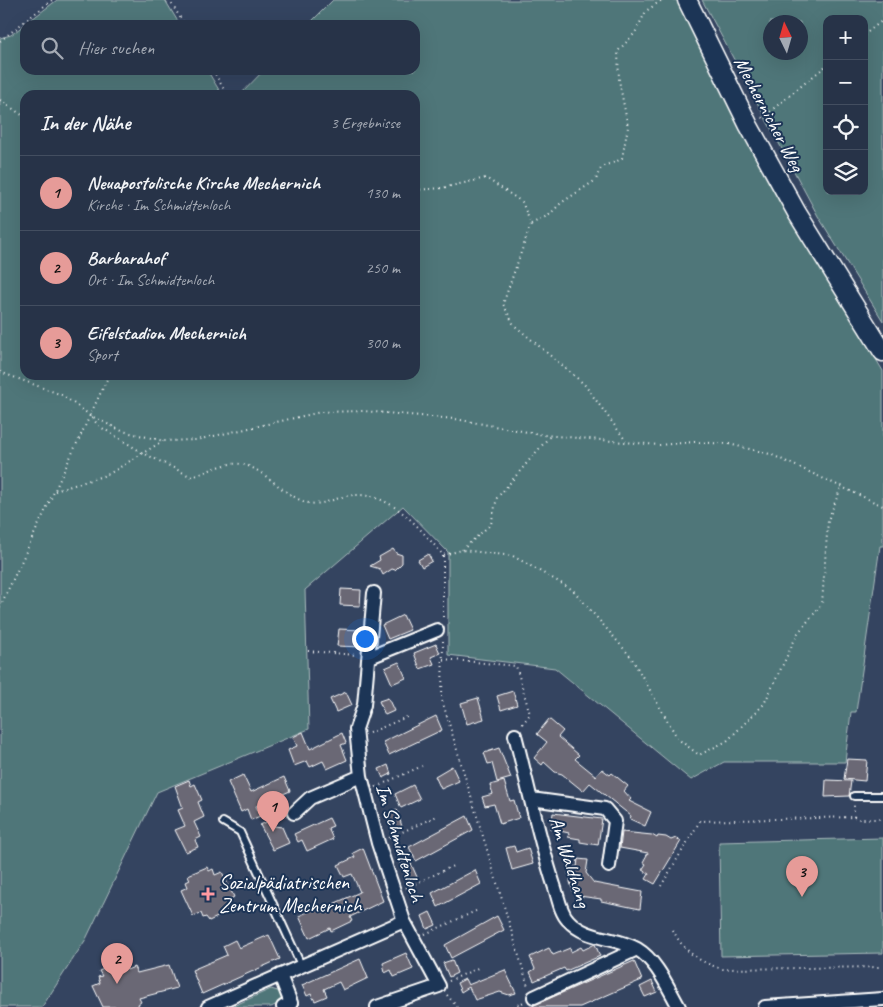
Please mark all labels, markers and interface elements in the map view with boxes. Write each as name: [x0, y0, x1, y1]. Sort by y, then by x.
north arrow: [763, 15, 808, 60]
map controls: [823, 15, 868, 195]
button: +: [823, 15, 868, 60]
search box: [20, 20, 420, 75]
icon: search: [38, 34, 66, 62]
text: Hier suchen: [78, 36, 154, 60]
street label: Mechernicher Weg: [728, 52, 811, 177]
button: −: [823, 60, 868, 105]
button: locate: [823, 105, 868, 150]
text: In der Nähe: [40, 110, 130, 136]
text: 3 Ergebnisse: [331, 113, 400, 133]
button: layers: [823, 150, 868, 195]
text: Neuapostolische Kirche Mechernich: [87, 171, 320, 195]
text: 1: [52, 183, 60, 203]
text: 130 m: [366, 183, 400, 203]
text: Kirche · Im Schmidtenloch: [87, 195, 230, 215]
text: Barbarahof: [87, 246, 165, 270]
text: 2: [52, 258, 60, 278]
text: 250 m: [366, 258, 400, 278]
text: Ort · Im Schmidtenloch: [87, 270, 214, 290]
text: Eifelstadion Mechernich: [87, 321, 246, 345]
text: 3: [52, 333, 60, 353]
text: 300 m: [366, 333, 400, 353]
text: Sport: [87, 345, 118, 365]
your location: [352, 626, 378, 652]
street label: Im Schmidtenloch: [370, 781, 430, 907]
pin: 1: [257, 791, 289, 832]
street label: Am Waldhang: [544, 813, 597, 912]
pin: 3: [786, 856, 818, 897]
place label: Sozialpädiatrischen Zentrum Mechernich: [219, 870, 363, 918]
marker: Sozialpädiatrischen Zentrum Mechernich: [201, 887, 215, 901]
pin: 2: [101, 943, 133, 984]

